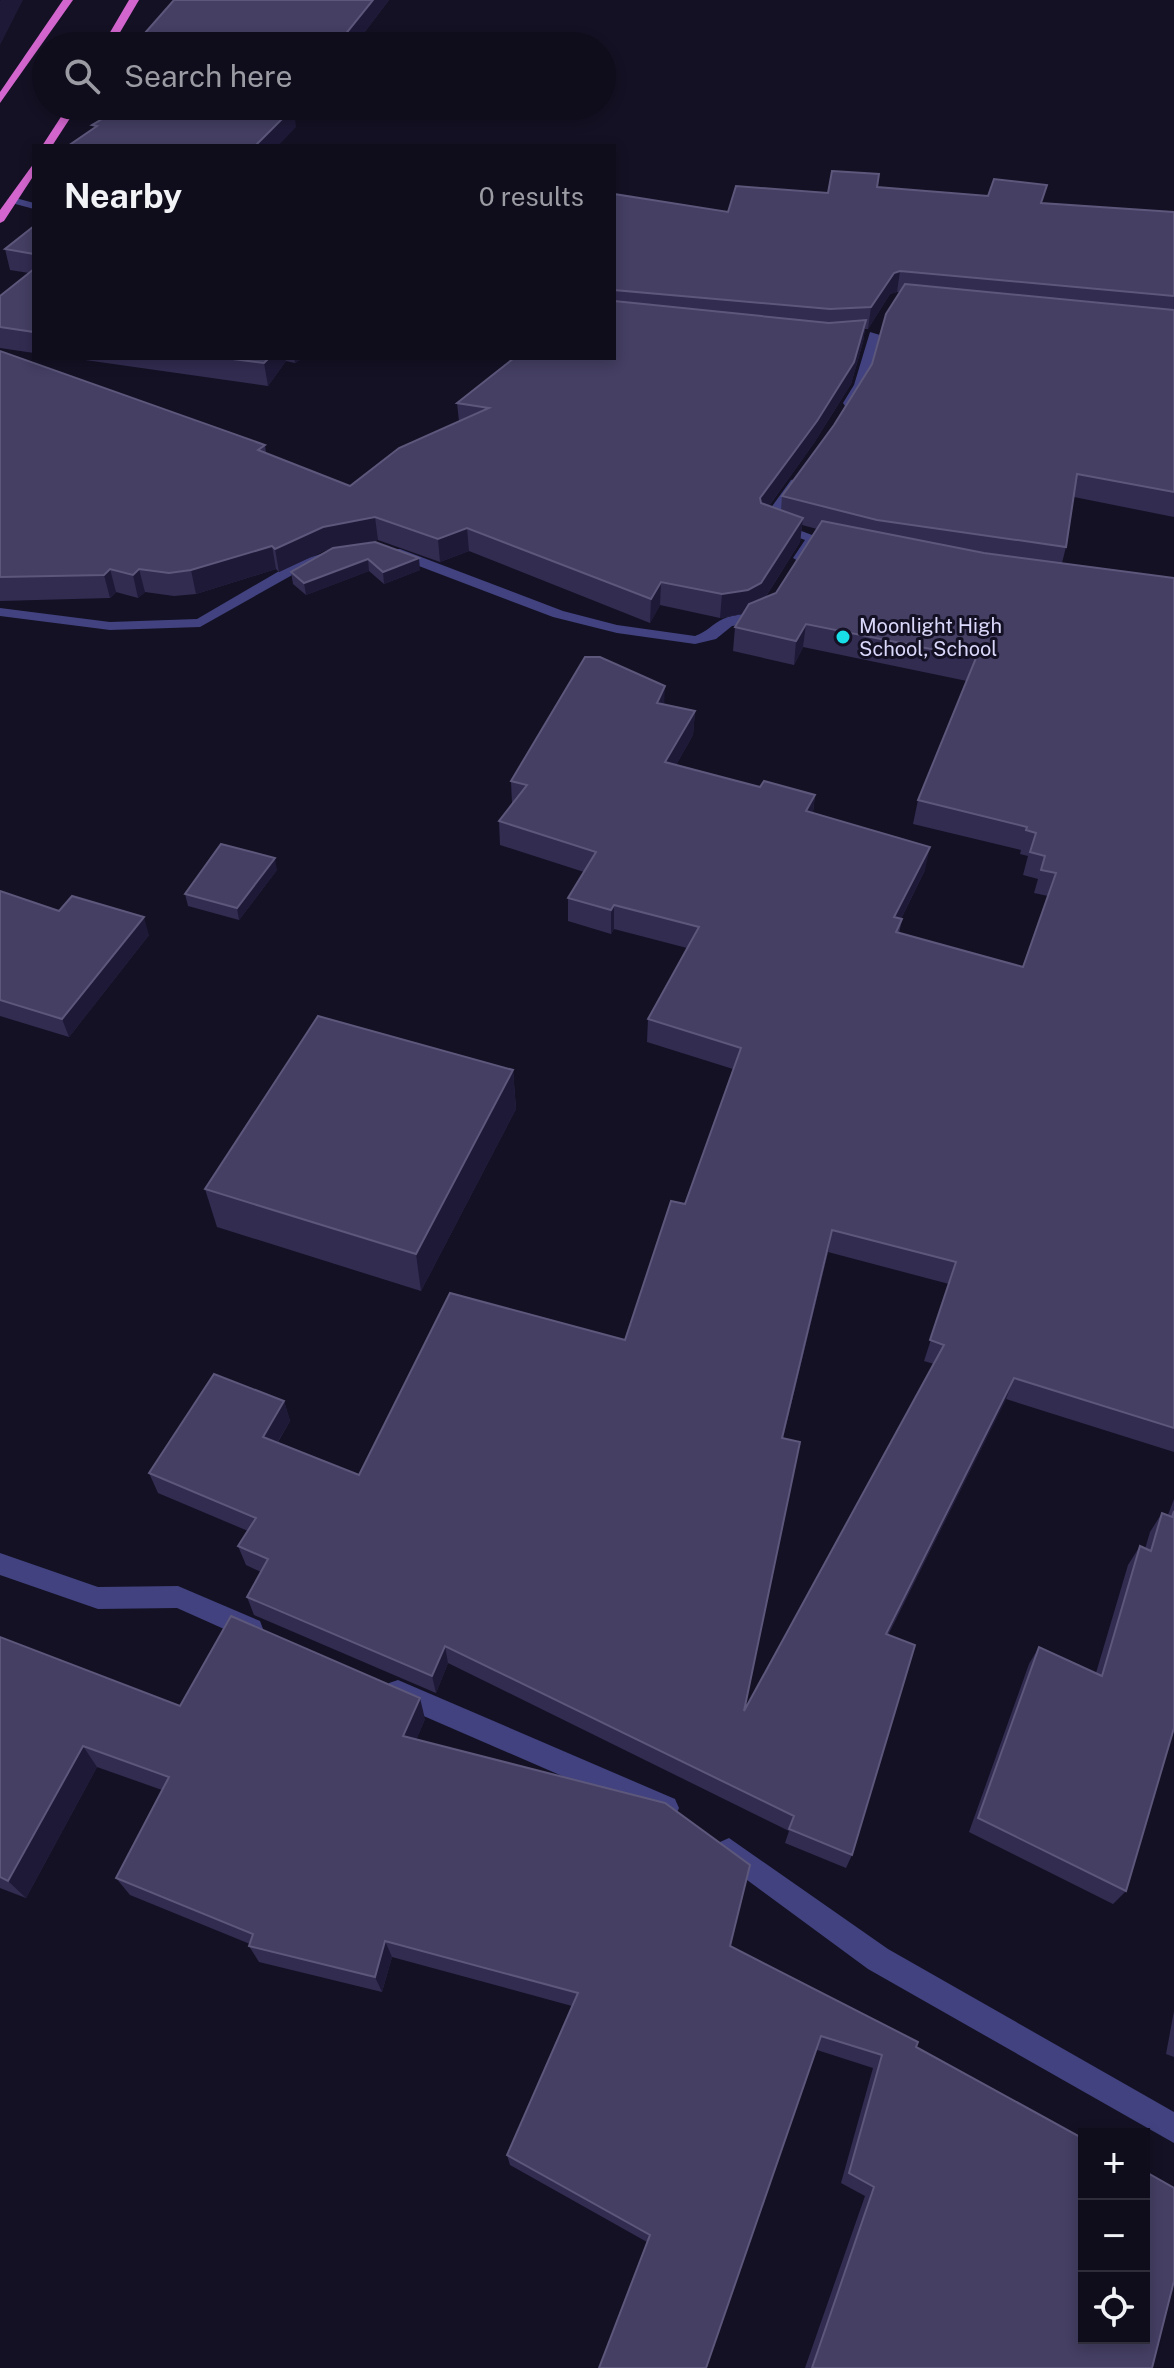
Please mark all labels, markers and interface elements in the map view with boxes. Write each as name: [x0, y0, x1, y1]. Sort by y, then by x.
search box: [32, 32, 616, 120]
icon: search: [60, 54, 104, 98]
text: Search here: [124, 58, 292, 94]
text: Nearby: [64, 176, 182, 216]
text: 0 results: [479, 181, 584, 212]
place label: Moonlight High School, School: [859, 614, 1002, 661]
marker: Moonlight High School, School: [834, 628, 852, 646]
map controls: [1078, 2128, 1150, 2344]
button: +: [1078, 2128, 1150, 2200]
button: −: [1078, 2200, 1150, 2272]
button: locate: [1078, 2272, 1150, 2344]

